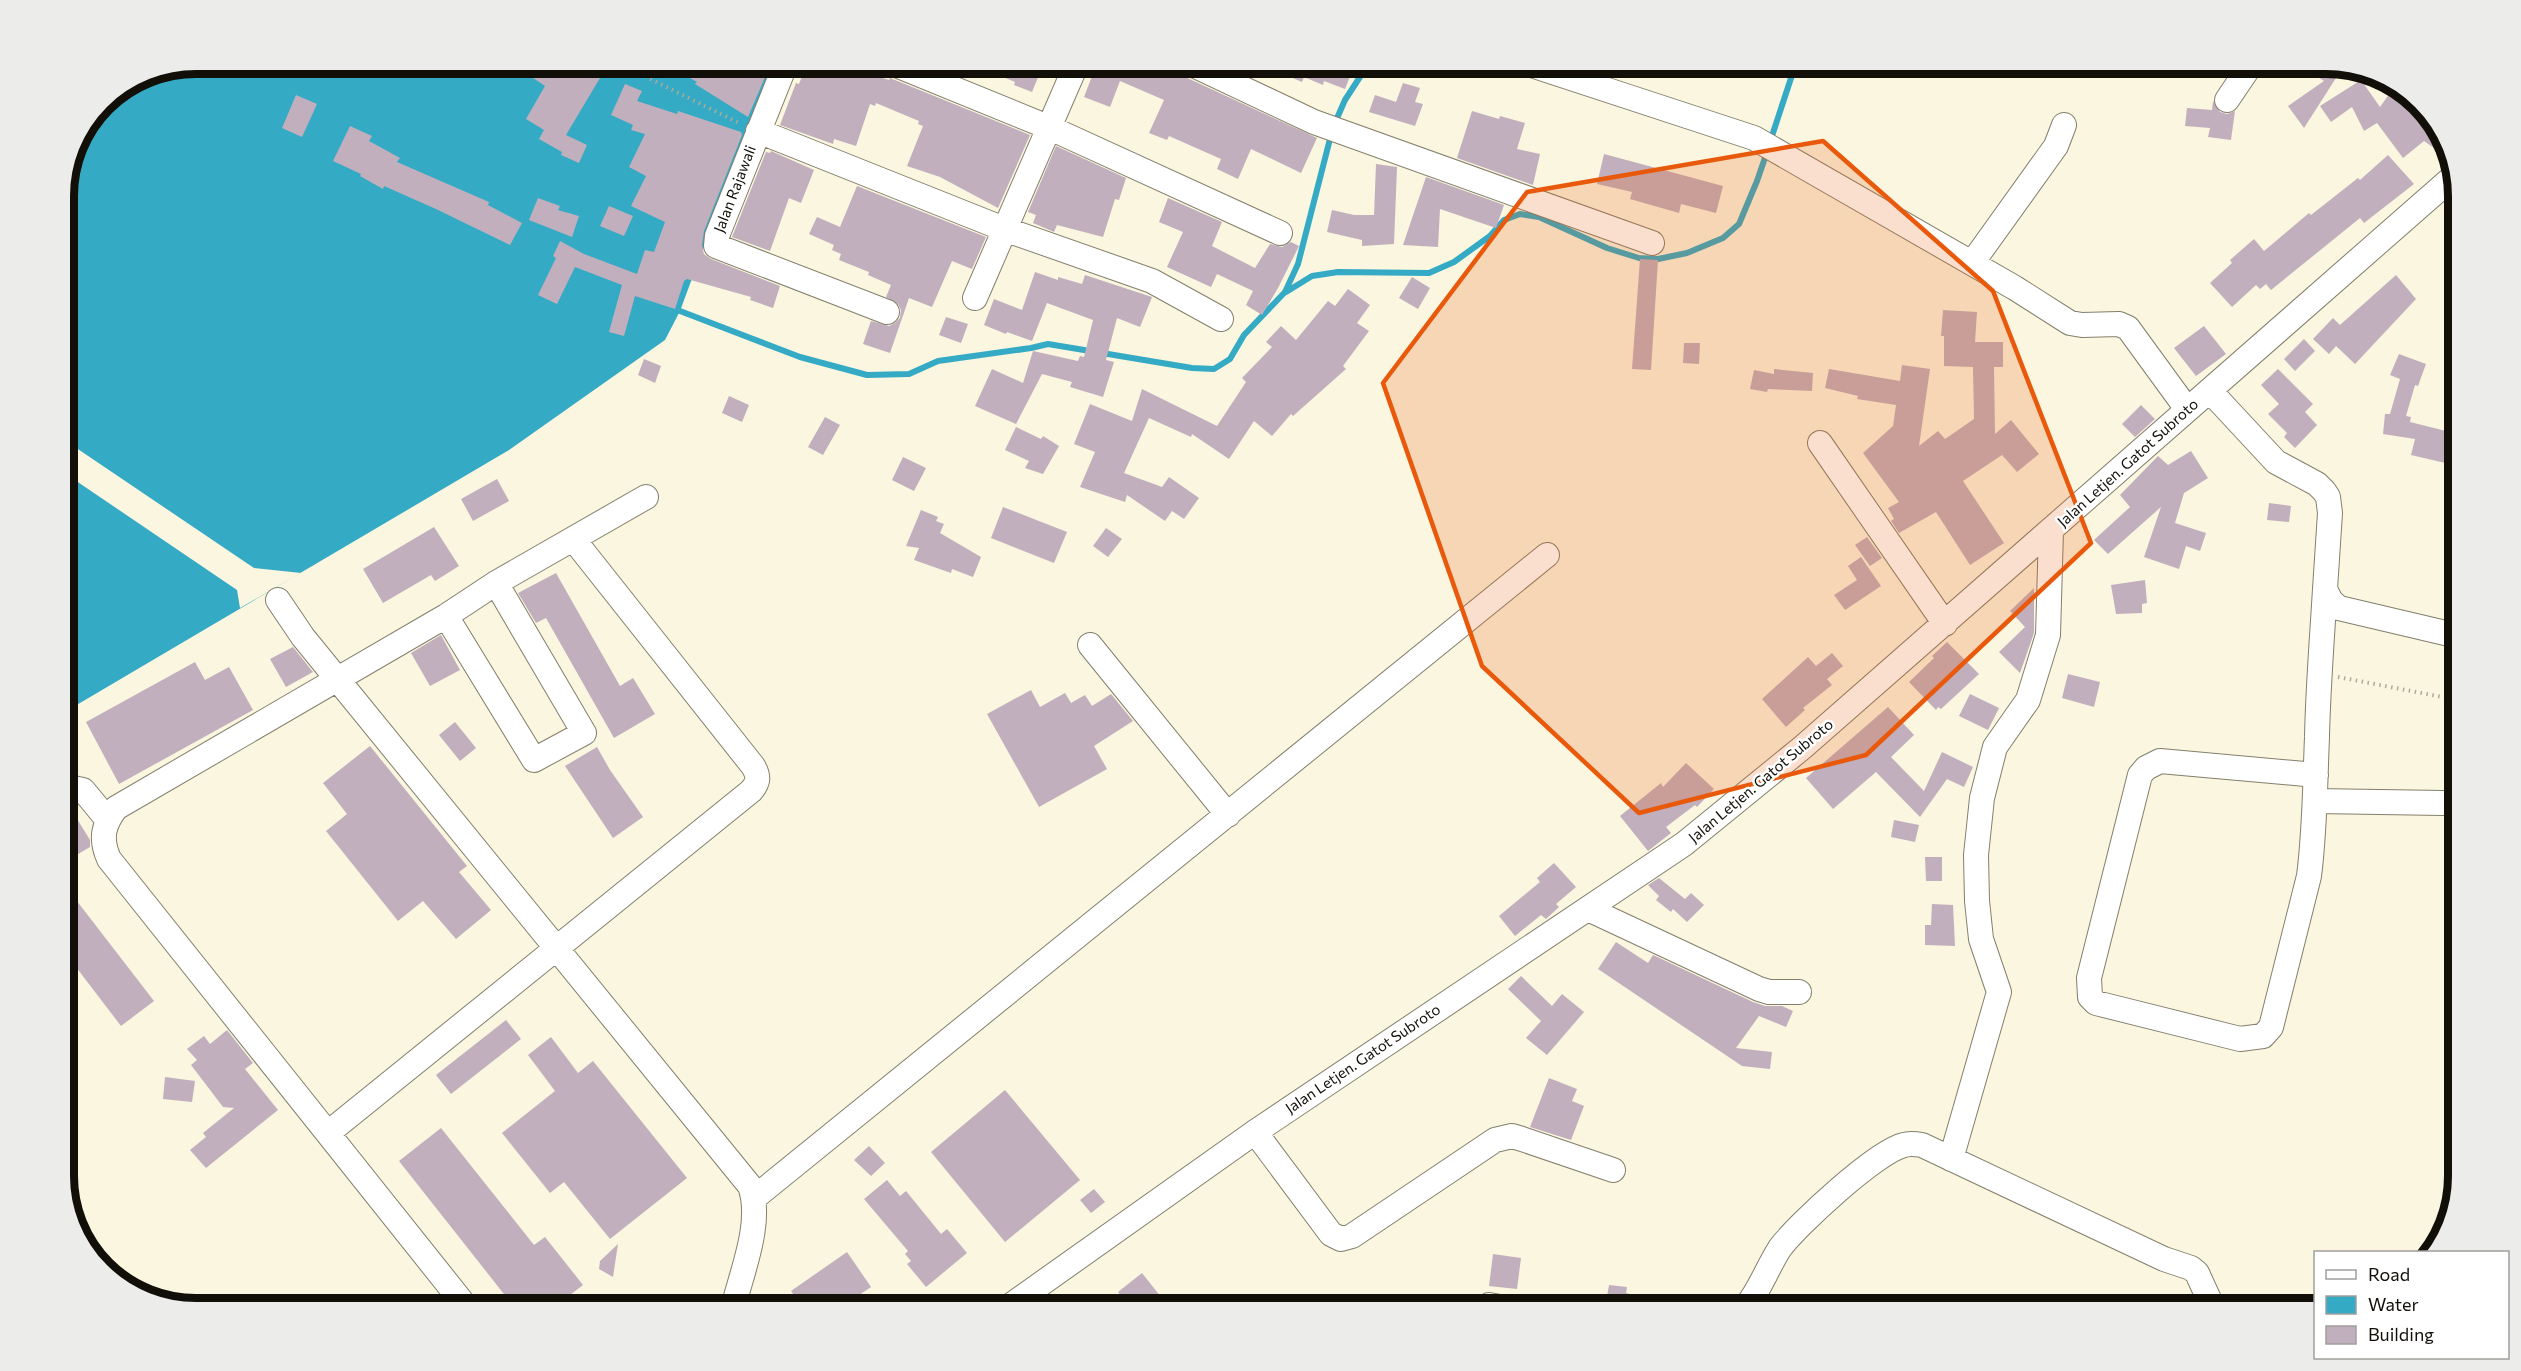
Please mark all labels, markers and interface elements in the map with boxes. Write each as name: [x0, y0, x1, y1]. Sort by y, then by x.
street label: Jalan Rajawali: [709, 142, 759, 235]
street label: Jalan Letjen. Gatot Subroto: [2053, 394, 2201, 530]
street label: Jalan Letjen. Gatot Subroto: [1684, 714, 1836, 846]
street label: Jalan Letjen. Gatot Subroto: [1282, 1000, 1443, 1117]
legend: [2314, 1251, 2509, 1359]
text: Road: [2368, 1263, 2410, 1285]
text: Water: [2368, 1293, 2419, 1315]
text: Building: [2368, 1323, 2434, 1345]

